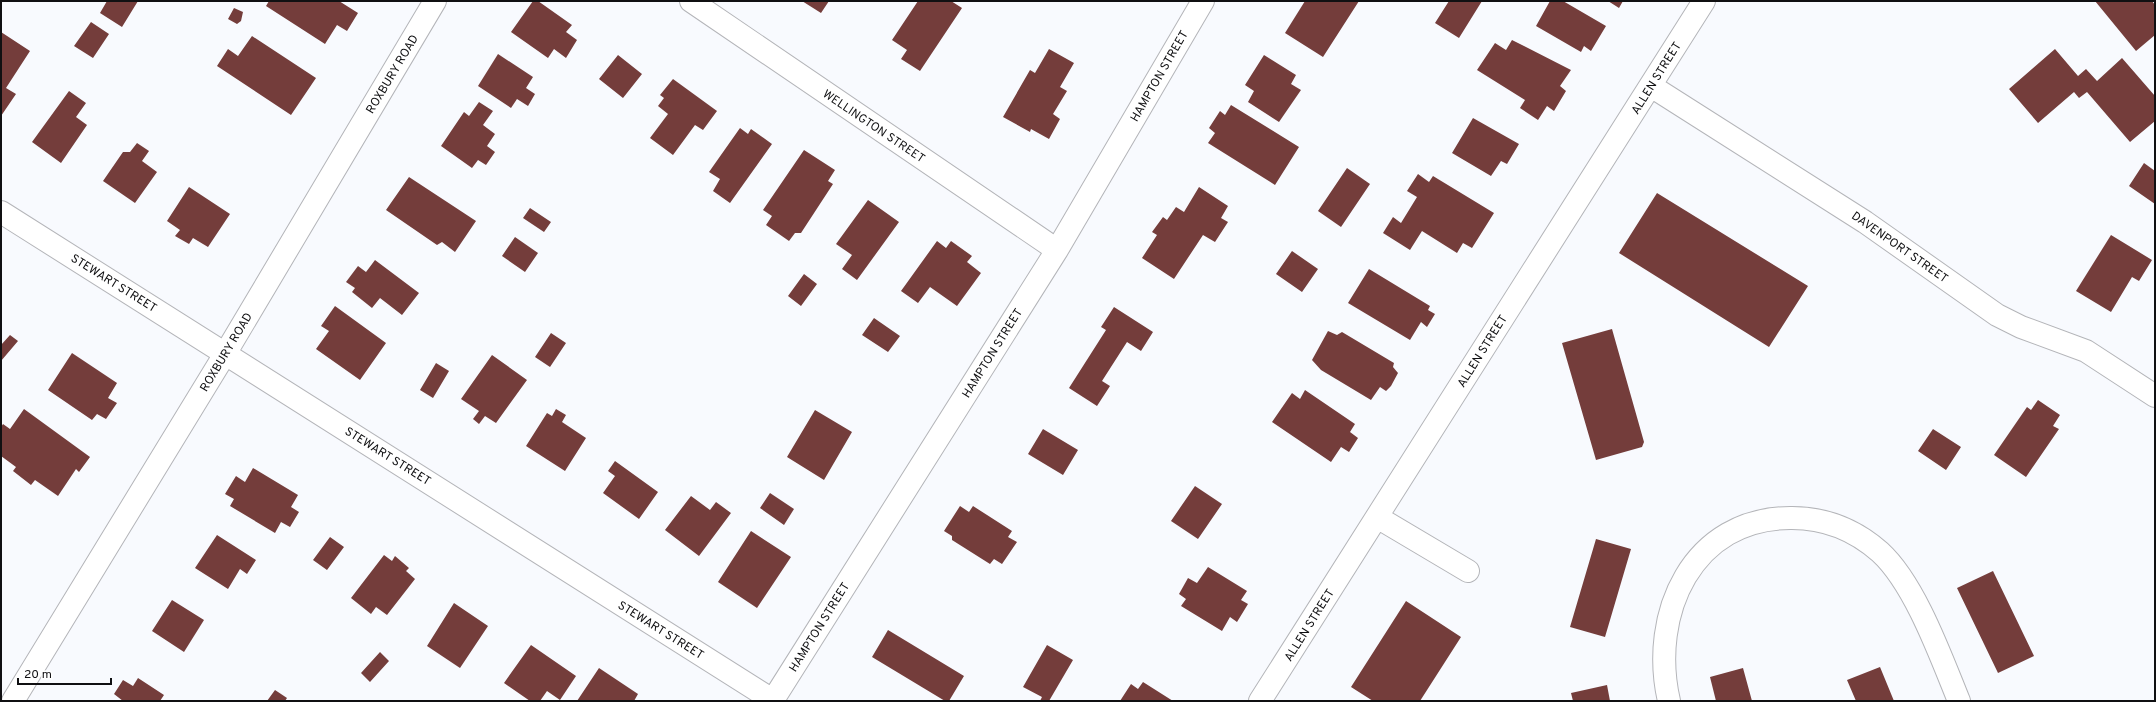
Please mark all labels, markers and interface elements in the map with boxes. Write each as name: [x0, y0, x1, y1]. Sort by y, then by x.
street label: HAMPTON STREET: [1127, 28, 1192, 125]
street label: ROXBURY ROAD: [363, 32, 423, 117]
street label: ALLEN STREET: [1628, 39, 1686, 118]
street label: WELLINGTON STREET: [819, 87, 928, 167]
street label: DAVENPORT STREET: [1848, 208, 1951, 287]
street label: STEWART STREET: [67, 251, 160, 317]
street label: HAMPTON STREET: [959, 306, 1027, 401]
street label: ROXBURY ROAD: [197, 310, 257, 395]
street label: ALLEN STREET: [1454, 312, 1512, 391]
street label: STEWART STREET: [341, 424, 434, 490]
street label: HAMPTON STREET: [786, 580, 854, 675]
street label: ALLEN STREET: [1281, 586, 1339, 665]
street label: STEWART STREET: [614, 598, 707, 664]
scale bar: [18, 660, 111, 686]
text: 20 m: [24, 667, 52, 683]

